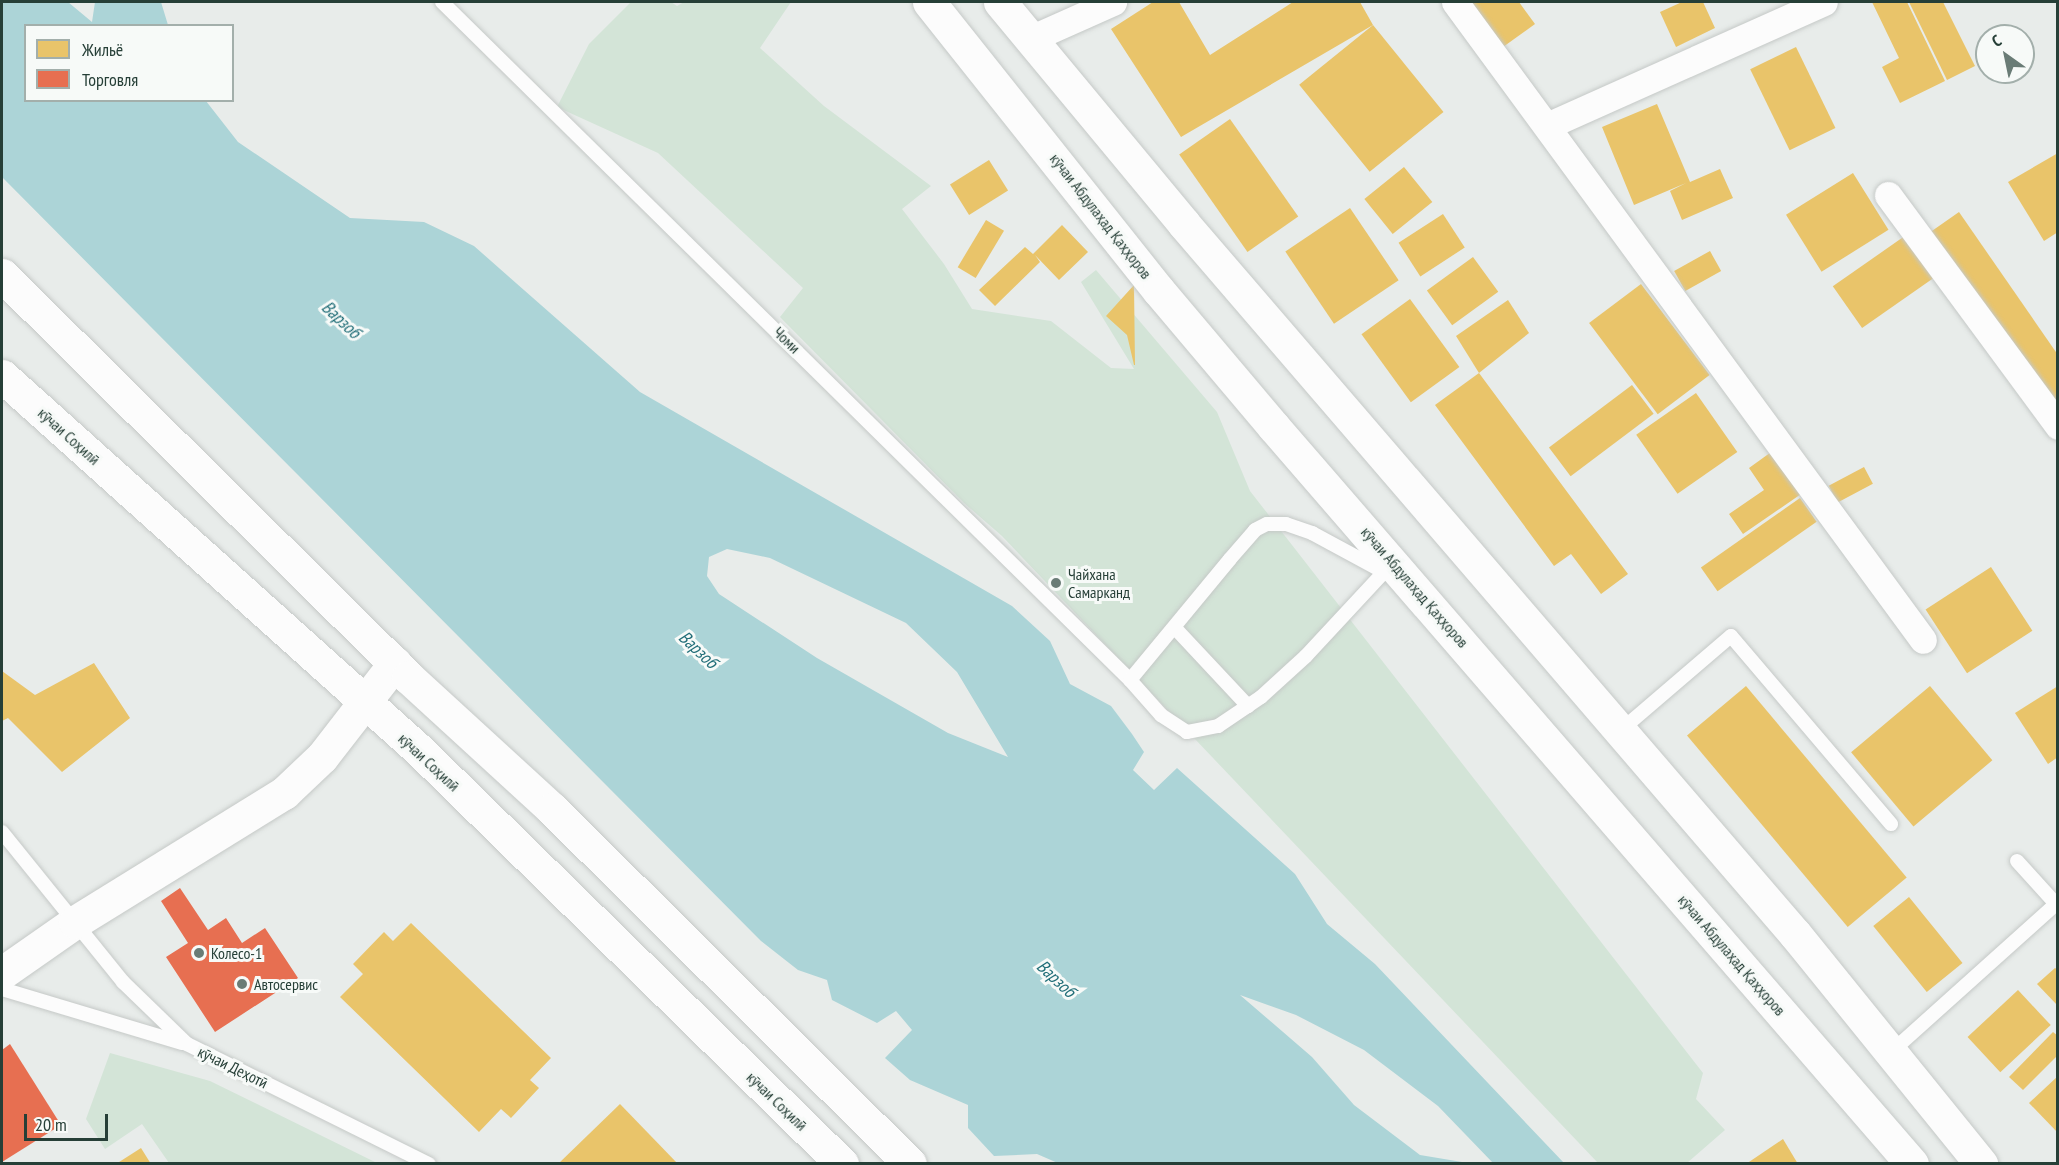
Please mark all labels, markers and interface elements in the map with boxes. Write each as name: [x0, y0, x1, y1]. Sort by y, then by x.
legend: [24, 24, 234, 102]
north arrow: [1975, 24, 2035, 84]
text: С: [1988, 30, 2005, 51]
text: Жильё: [82, 38, 123, 61]
text: Торговля: [82, 68, 138, 91]
street label: кӯчаи Абдулаҳад Қаҳҳоров: [1046, 149, 1156, 283]
water label: Варзоб: [317, 297, 365, 343]
street label: Чоми: [770, 323, 804, 357]
street label: кӯчаи Соҳилӣ: [34, 403, 104, 469]
street label: кӯчаи Абдулаҳад Қаҳҳоров: [1357, 522, 1473, 652]
place label: Чайхана Самарканд: [1068, 564, 1130, 602]
marker: Чайхана Самарканд: [1049, 576, 1063, 590]
water label: Варзоб: [674, 627, 722, 673]
street label: кӯчаи Соҳилӣ: [394, 729, 464, 795]
street label: кӯчаи Абдулаҳад Қаҳҳоров: [1674, 890, 1790, 1020]
place label: Колесо-1: [211, 943, 262, 963]
marker: Колесо-1: [192, 946, 206, 960]
water label: Варзоб: [1032, 956, 1080, 1002]
place label: Автосервис: [254, 974, 318, 994]
marker: Автосервис: [235, 977, 249, 991]
street label: кӯчаи Деҳотӣ: [195, 1042, 271, 1092]
street label: кӯчаи Соҳилӣ: [743, 1068, 811, 1134]
scale bar: [27, 1102, 111, 1140]
text: 20 m: [35, 1113, 67, 1136]

